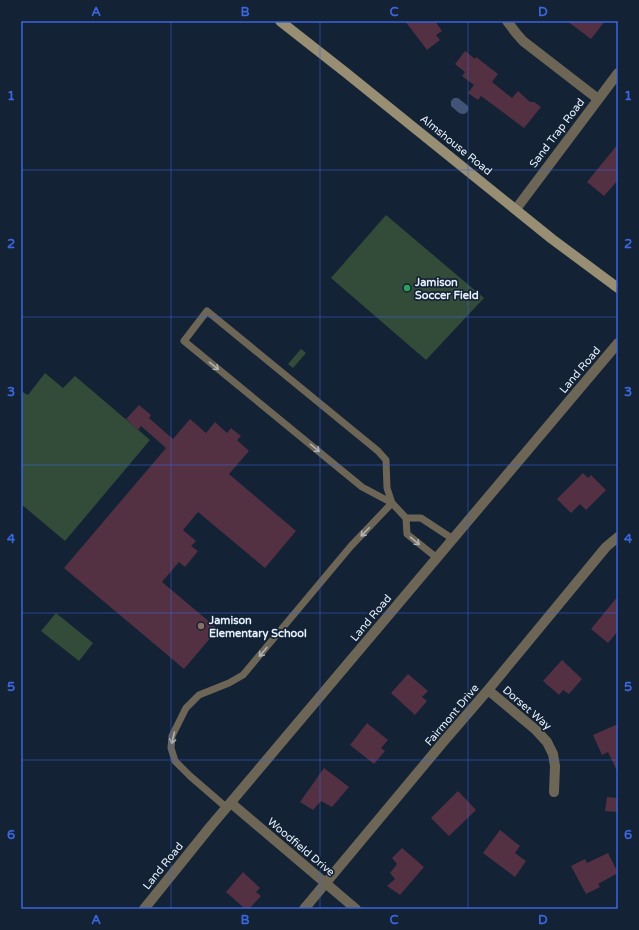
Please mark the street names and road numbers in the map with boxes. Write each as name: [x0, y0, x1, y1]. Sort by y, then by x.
street label: Sand Trap Road: [527, 96, 587, 170]
street label: Almshouse Road: [418, 112, 494, 178]
street label: Land Road: [557, 344, 603, 396]
street label: Land Road: [348, 592, 394, 644]
street label: Fairmont Drive: [422, 682, 482, 748]
street label: Dorset Way: [500, 683, 554, 733]
street label: Woodfield Drive: [265, 815, 337, 879]
street label: Land Road: [140, 840, 186, 892]

